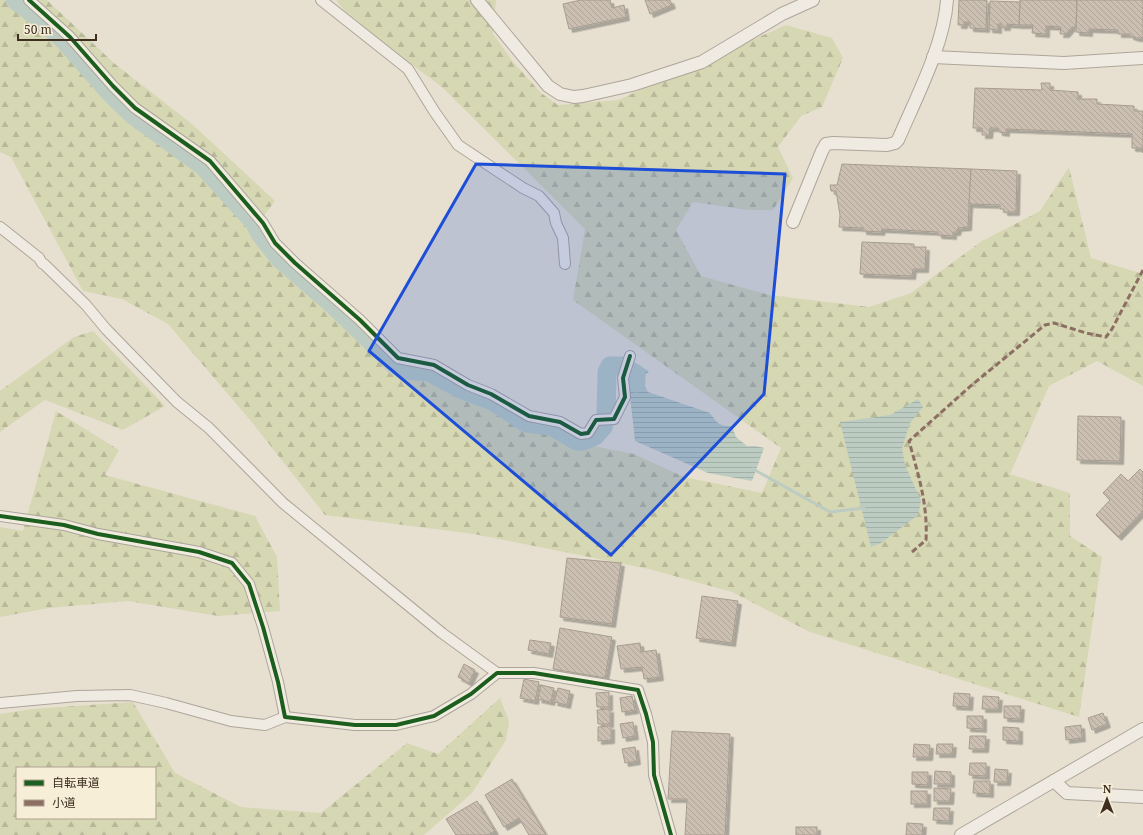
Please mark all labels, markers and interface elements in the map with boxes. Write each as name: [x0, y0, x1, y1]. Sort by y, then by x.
scale bar: [18, 16, 96, 42]
text: 50 m: [24, 21, 52, 38]
legend: [16, 767, 156, 819]
text: 自転車道: [52, 774, 100, 791]
north arrow: [1087, 779, 1127, 819]
text: N: [1103, 781, 1112, 796]
text: 小道: [52, 794, 76, 811]

